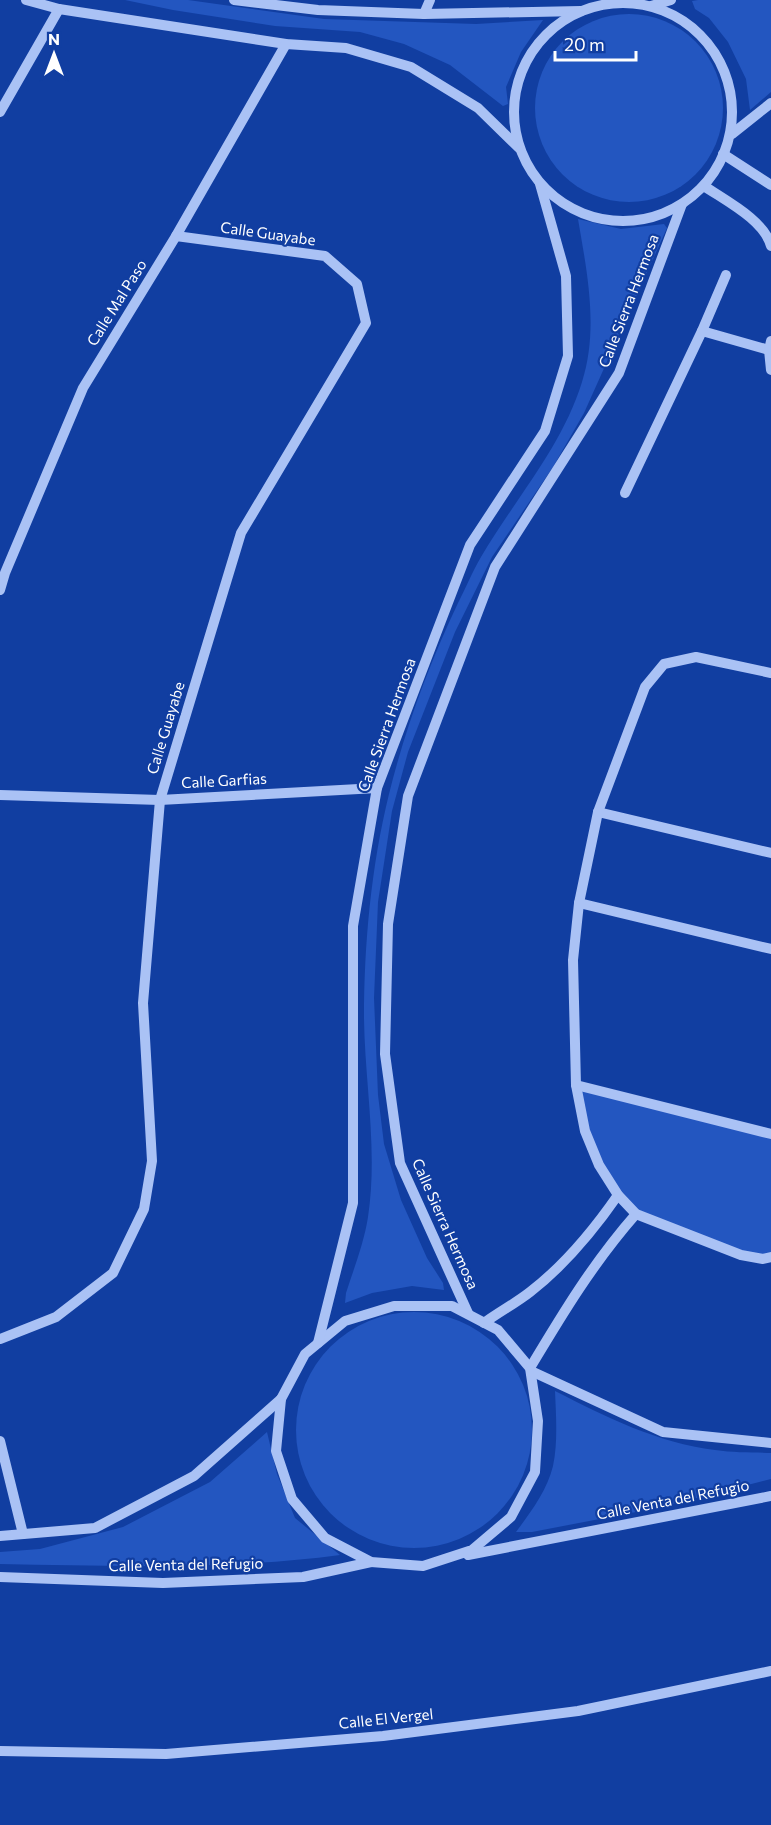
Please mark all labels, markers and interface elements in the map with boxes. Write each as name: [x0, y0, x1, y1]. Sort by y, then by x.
north arrow: [24, 24, 84, 84]
scale bar: [555, 24, 636, 62]
text: N: [48, 29, 60, 48]
text: 20 m: [564, 33, 605, 55]
street label: Calle Guayabe: [219, 217, 317, 249]
street label: Calle Sierra Hermosa: [594, 231, 662, 370]
street label: Calle Mal Paso: [82, 256, 150, 349]
street label: Calle Sierra Hermosa: [353, 655, 419, 794]
street label: Calle Guayabe: [142, 679, 188, 776]
street label: Calle Garfias: [181, 769, 267, 791]
street label: Calle Sierra Hermosa: [409, 1155, 483, 1292]
street label: Calle Venta del Refugio: [595, 1475, 751, 1523]
street label: Calle Venta del Refugio: [108, 1554, 264, 1574]
street label: Calle El Vergel: [338, 1704, 434, 1732]

